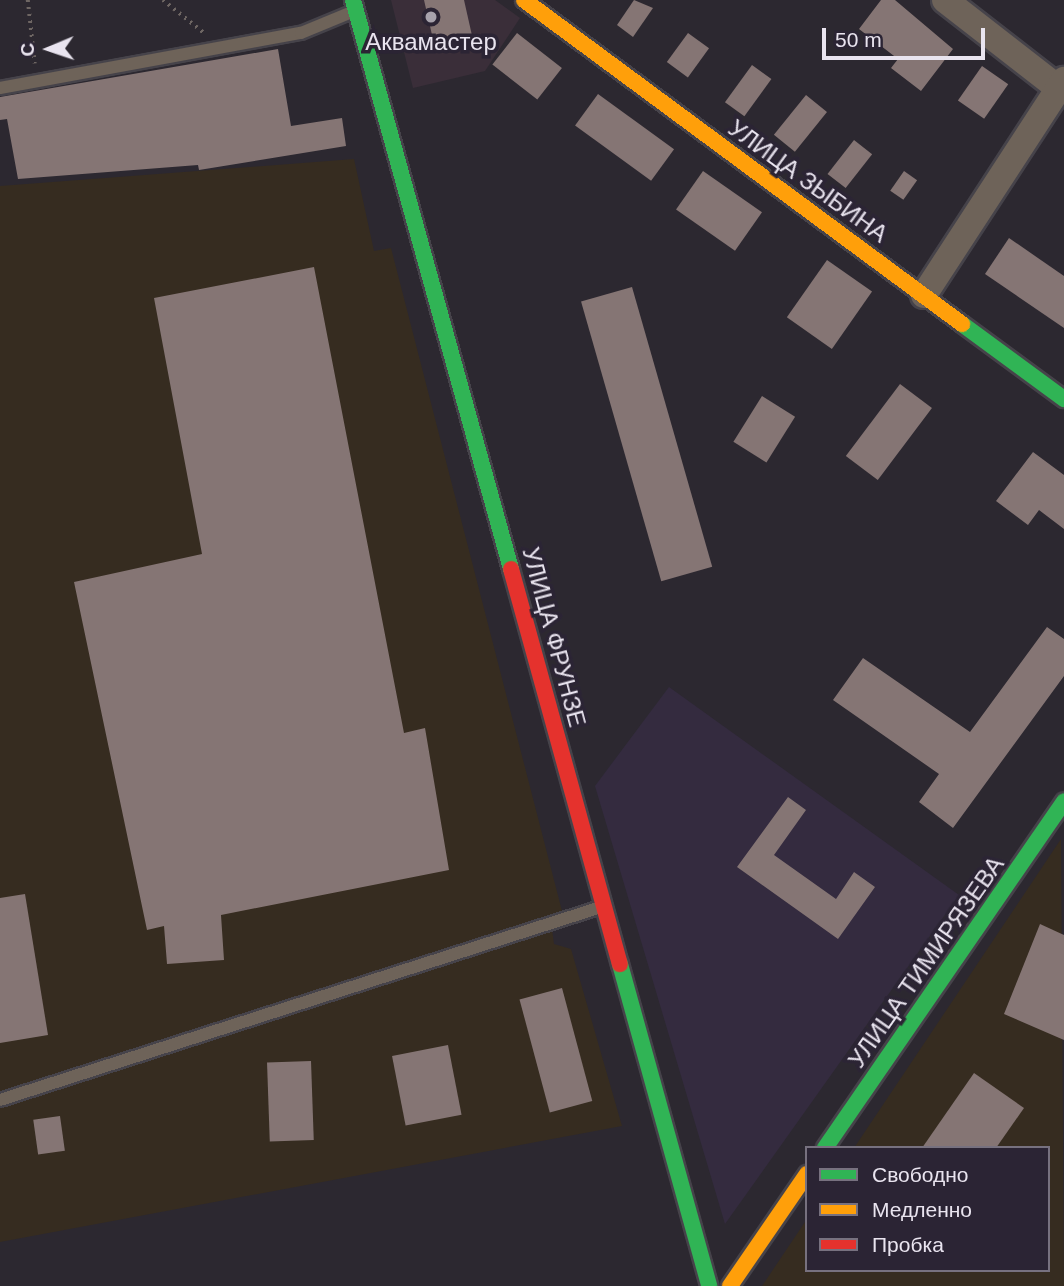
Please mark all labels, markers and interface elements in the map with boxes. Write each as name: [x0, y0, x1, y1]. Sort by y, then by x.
marker: Аквамастер: [423, 9, 439, 25]
north arrow: [14, 14, 84, 84]
scale bar: [826, 14, 989, 58]
place label: Аквамастер: [365, 28, 497, 56]
text: 50 m: [835, 28, 882, 51]
text: С: [17, 43, 38, 57]
street label: УЛИЦА ЗЫБИНА: [723, 114, 893, 248]
street label: УЛИЦА ФРУНЗЕ: [516, 544, 592, 730]
street label: УЛИЦА ТИМИРЯЗЕВА: [842, 851, 1010, 1073]
legend: [805, 1146, 1050, 1272]
text: Свободно: [872, 1163, 969, 1186]
text: Медленно: [872, 1198, 972, 1221]
text: Пробка: [872, 1233, 944, 1256]

